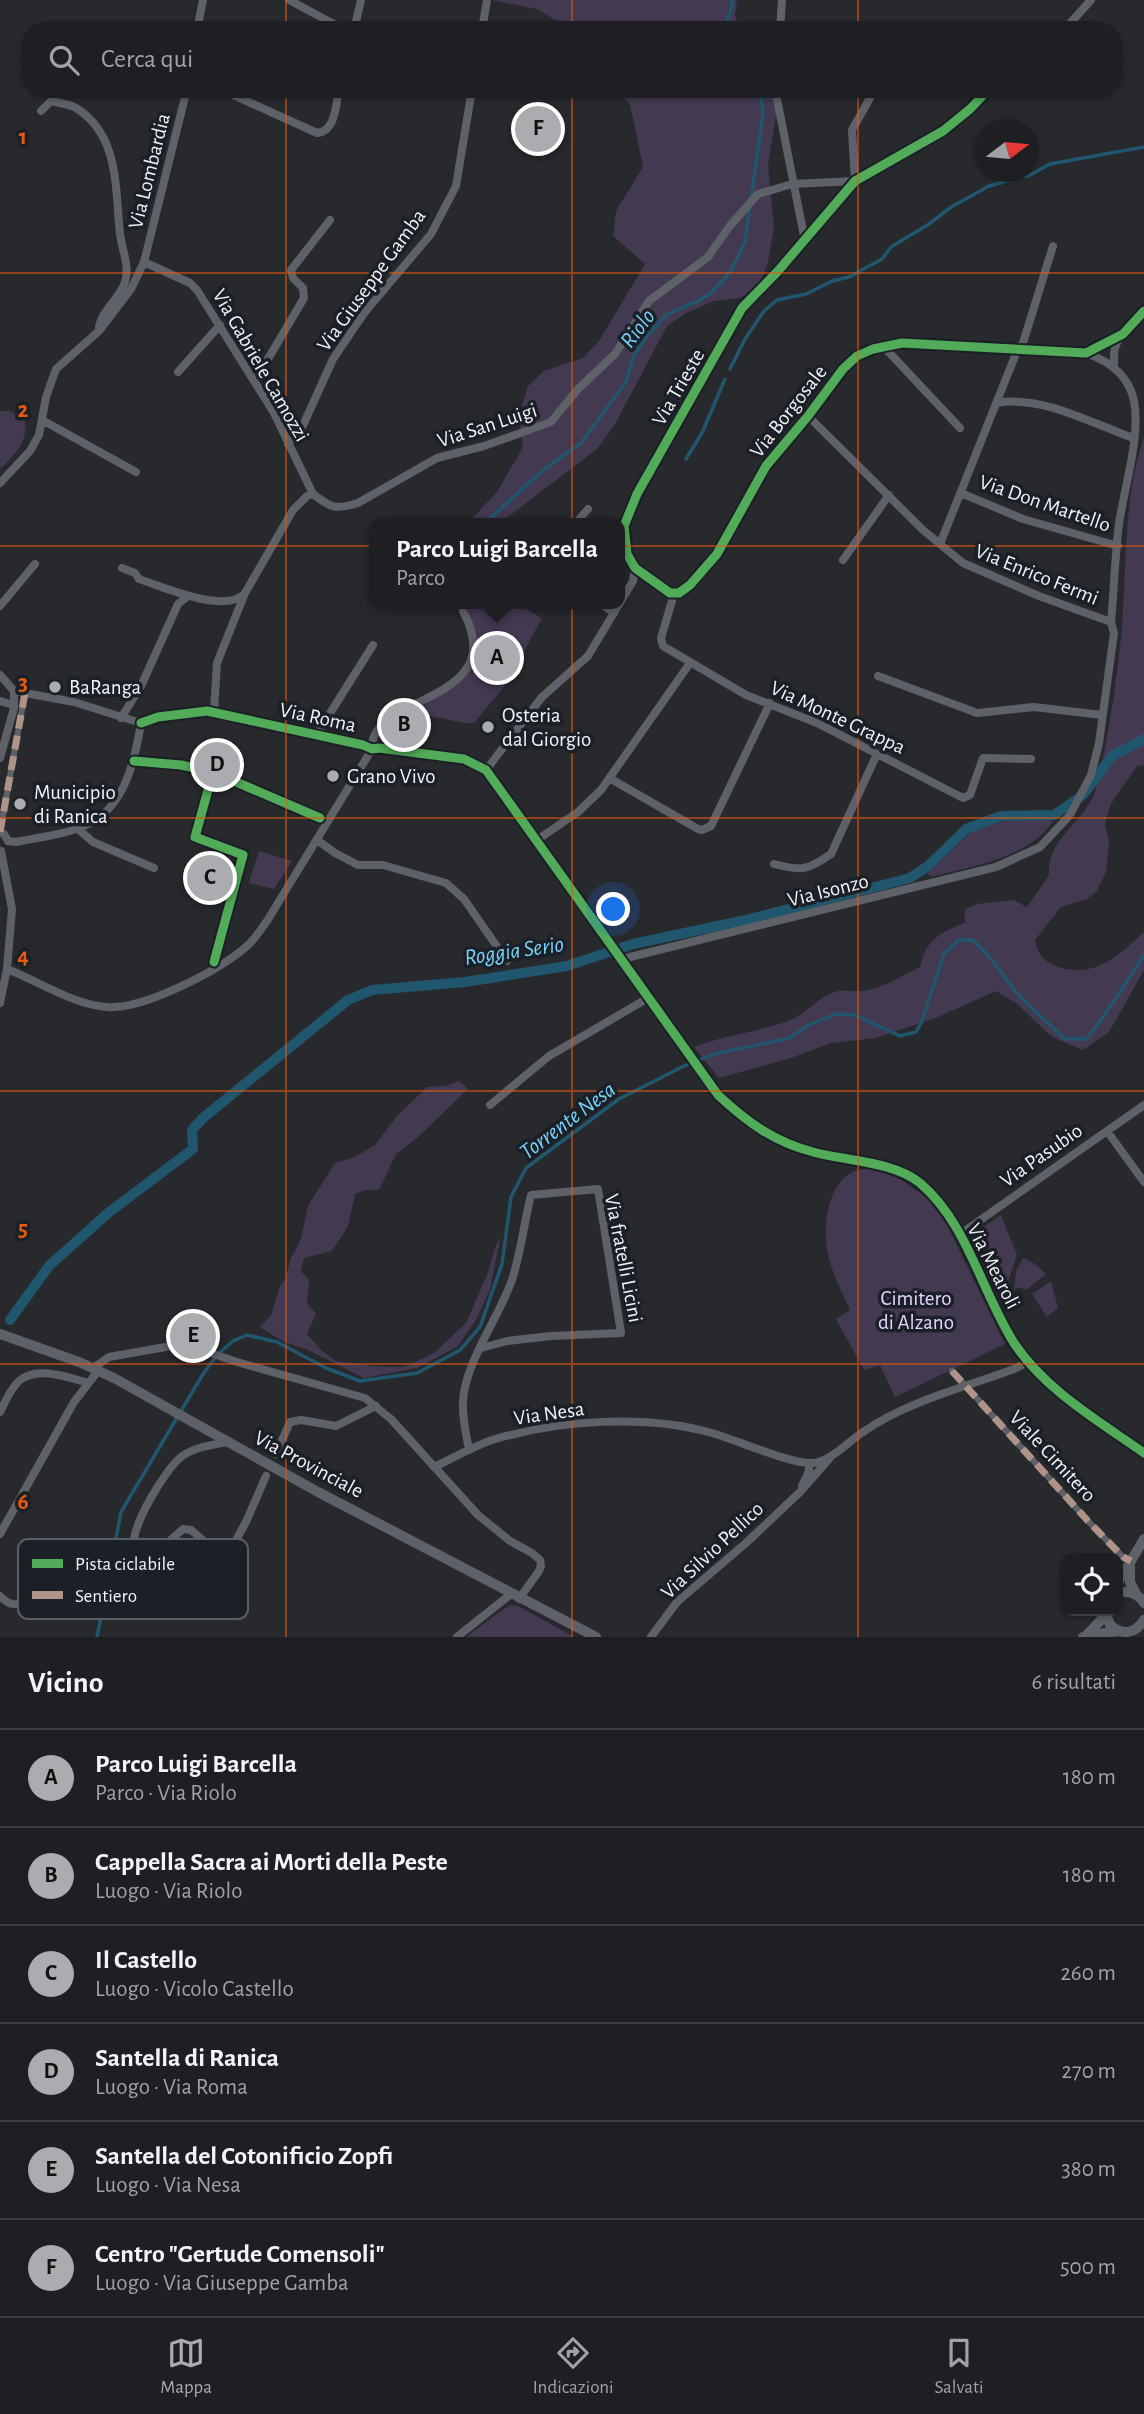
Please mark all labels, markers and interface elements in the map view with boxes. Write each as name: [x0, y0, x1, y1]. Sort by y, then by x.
search box: [21, 21, 1123, 98]
icon: search: [45, 41, 83, 79]
text: Cerca qui: [101, 46, 193, 72]
pin: F: [515, 103, 561, 155]
street label: Via Lombardia: [125, 111, 174, 231]
north arrow: [976, 119, 1039, 182]
text: 1: [19, 126, 27, 149]
street label: Via Giuseppe Gamba: [313, 205, 430, 355]
street label: Via Gabriele Camozzi: [208, 285, 313, 445]
water label: Riolo: [616, 305, 660, 353]
street label: Via Trieste: [648, 345, 709, 429]
street label: Via Borgosale: [746, 361, 831, 461]
text: 2: [18, 399, 29, 422]
street label: Via San Luigi: [435, 400, 539, 451]
street label: Via Don Martello: [976, 471, 1113, 536]
popup: [369, 518, 625, 609]
text: Parco Luigi Barcella: [396, 536, 598, 562]
street label: Via Enrico Fermi: [972, 540, 1102, 609]
text: Parco: [396, 567, 445, 590]
pin: A: [474, 632, 520, 684]
text: 3: [18, 672, 28, 695]
place label: BaRanga: [69, 677, 142, 698]
street label: Via Monte Grappa: [767, 677, 909, 758]
marker: BaRanga: [47, 679, 63, 695]
street label: Via Roma: [278, 699, 358, 736]
pin: B: [381, 699, 427, 751]
place label: Osteria dal Giorgio: [502, 705, 591, 750]
marker: Osteria dal Giorgio: [480, 719, 496, 735]
pin: D: [194, 739, 240, 791]
place label: Grano Vivo: [347, 766, 436, 787]
marker: Grano Vivo: [325, 768, 341, 784]
place label: Municipio di Ranica: [34, 782, 116, 827]
marker: Municipio di Ranica: [12, 796, 28, 812]
pin: C: [187, 852, 233, 904]
street label: Via Isonzo: [785, 870, 871, 911]
your location: [596, 892, 630, 926]
water label: Roggia Serio: [463, 933, 565, 970]
text: 4: [17, 945, 29, 968]
water label: Torrente Nesa: [516, 1078, 620, 1164]
street label: Via Pasubio: [996, 1120, 1086, 1191]
street label: Via fratelli Licini: [601, 1192, 646, 1324]
text: 5: [18, 1218, 28, 1241]
street label: Via Mearoli: [963, 1220, 1024, 1312]
park label: Cimitero di Alzano: [878, 1288, 954, 1333]
pin: E: [170, 1310, 216, 1362]
street label: Via Nesa: [512, 1398, 586, 1429]
street label: Viale Cimitero: [1005, 1407, 1100, 1506]
street label: Via Provinciale: [251, 1427, 367, 1502]
text: 6: [17, 1491, 29, 1514]
street label: Via Silvio Pellico: [657, 1498, 768, 1603]
legend: [18, 1539, 248, 1619]
map controls: [1060, 1553, 1123, 1616]
button: locate: [1060, 1553, 1123, 1616]
text: Pista ciclabile: [75, 1555, 175, 1574]
text: Sentiero: [75, 1587, 137, 1606]
text: Vicino: [28, 1668, 104, 1698]
text: 6 risultati: [1032, 1671, 1116, 1694]
text: Parco Luigi Barcella: [95, 1751, 297, 1777]
text: A: [44, 1766, 58, 1789]
text: 180 m: [1063, 1766, 1116, 1789]
text: Parco · Via Riolo: [95, 1782, 237, 1805]
text: Cappella Sacra ai Morti della Peste: [95, 1849, 448, 1875]
text: B: [44, 1864, 58, 1887]
text: 180 m: [1063, 1864, 1116, 1887]
text: Luogo · Via Riolo: [95, 1880, 242, 1903]
text: Il Castello: [95, 1947, 197, 1973]
text: C: [45, 1962, 57, 1985]
text: 260 m: [1060, 1962, 1116, 1985]
text: Luogo · Vicolo Castello: [95, 1978, 294, 2001]
text: Santella di Ranica: [95, 2045, 279, 2071]
text: D: [43, 2060, 59, 2083]
text: 270 m: [1062, 2060, 1116, 2083]
text: Luogo · Via Roma: [95, 2076, 248, 2099]
text: Santella del Cotonificio Zopfi: [95, 2143, 393, 2169]
text: E: [45, 2158, 57, 2181]
text: 380 m: [1061, 2158, 1116, 2181]
text: Luogo · Via Nesa: [95, 2174, 241, 2197]
text: Centro "Gertude Comensoli": [95, 2241, 385, 2267]
text: F: [46, 2256, 56, 2279]
text: 500 m: [1060, 2256, 1116, 2279]
text: Luogo · Via Giuseppe Gamba: [95, 2272, 349, 2295]
tab: Mappa: [160, 2334, 212, 2399]
tab: Indicazioni: [533, 2334, 614, 2399]
tab: Salvati: [934, 2334, 984, 2399]

